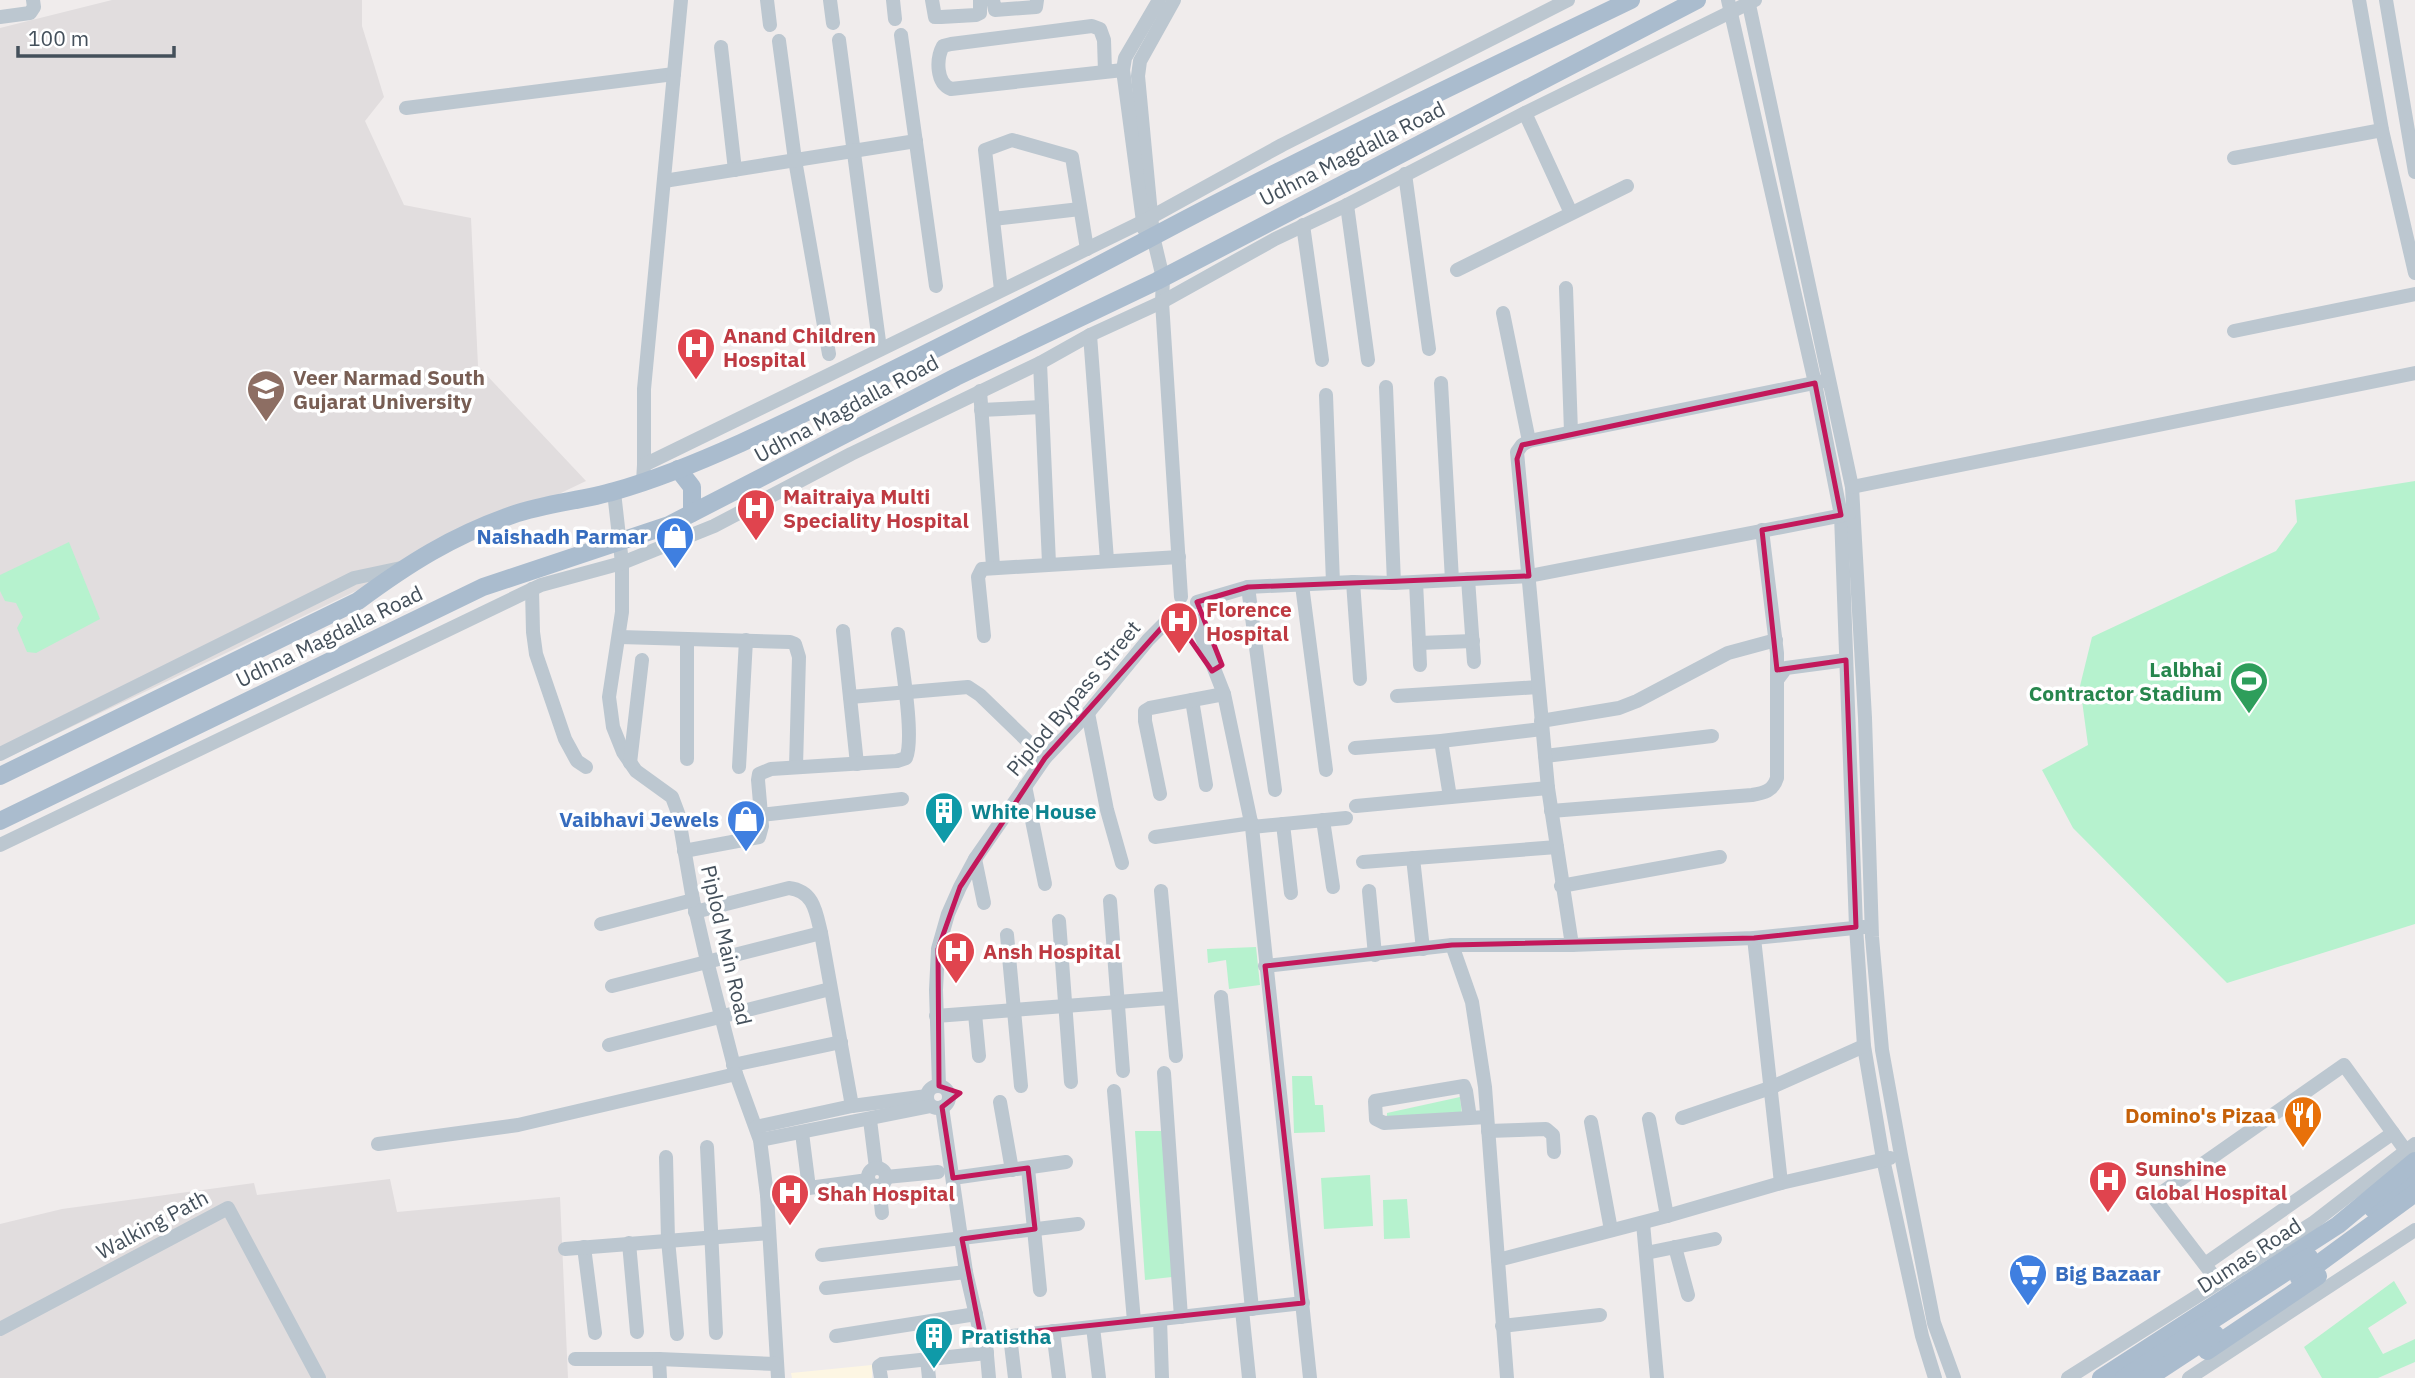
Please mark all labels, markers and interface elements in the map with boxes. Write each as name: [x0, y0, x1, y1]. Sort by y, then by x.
scale bar: [18, 14, 173, 58]
text: 100 m: [28, 24, 89, 52]
street label: Udhna Magdalla Road: [1254, 94, 1450, 212]
place label: Anand Children Hospital: [723, 321, 876, 373]
hospital icon: Anand Children Hospital: [675, 326, 717, 381]
street label: Udhna Magdalla Road: [749, 348, 943, 468]
place label: Veer Narmad South Gujarat University: [293, 363, 485, 415]
school or university icon: Veer Narmad South Gujarat University: [245, 368, 287, 423]
place label: Maitraiya Multi Speciality Hospital: [783, 482, 969, 534]
hospital icon: Maitraiya Multi Speciality Hospital: [735, 487, 777, 542]
shop icon: Naishadh Parmar: [654, 515, 696, 570]
place label: Naishadh Parmar: [476, 522, 649, 550]
street label: Udhna Magdalla Road: [231, 579, 427, 693]
place label: Florence Hospital: [1206, 595, 1292, 647]
hospital icon: Florence Hospital: [1158, 600, 1200, 655]
street label: Piplod Bypass Street: [1000, 614, 1146, 782]
place label: Lalbhai Contractor Stadium: [2029, 655, 2222, 707]
sports icon: Lalbhai Contractor Stadium: [2228, 660, 2270, 715]
building icon: White House: [923, 790, 965, 845]
place label: White House: [971, 797, 1097, 825]
shop icon: Vaibhavi Jewels: [725, 798, 767, 853]
place label: Vaibhavi Jewels: [559, 805, 719, 833]
street label: Piplod Main Road: [695, 862, 759, 1028]
hospital icon: Ansh Hospital: [935, 930, 977, 985]
place label: Ansh Hospital: [983, 937, 1121, 965]
restaurant icon: Domino's Pizaa: [2282, 1094, 2324, 1149]
place label: Domino's Pizaa: [2125, 1101, 2276, 1129]
place label: Sunshine Global Hospital: [2135, 1154, 2287, 1206]
hospital icon: Sunshine Global Hospital: [2087, 1159, 2129, 1214]
hospital icon: Shah Hospital: [769, 1172, 811, 1227]
place label: Shah Hospital: [817, 1179, 955, 1207]
street label: Walking Path: [91, 1183, 213, 1265]
street label: Dumas Road: [2191, 1211, 2307, 1299]
supermarket icon: Big Bazaar: [2007, 1252, 2049, 1307]
place label: Big Bazaar: [2055, 1259, 2161, 1287]
building icon: Pratistha: [913, 1315, 955, 1370]
place label: Pratistha: [961, 1322, 1052, 1350]

